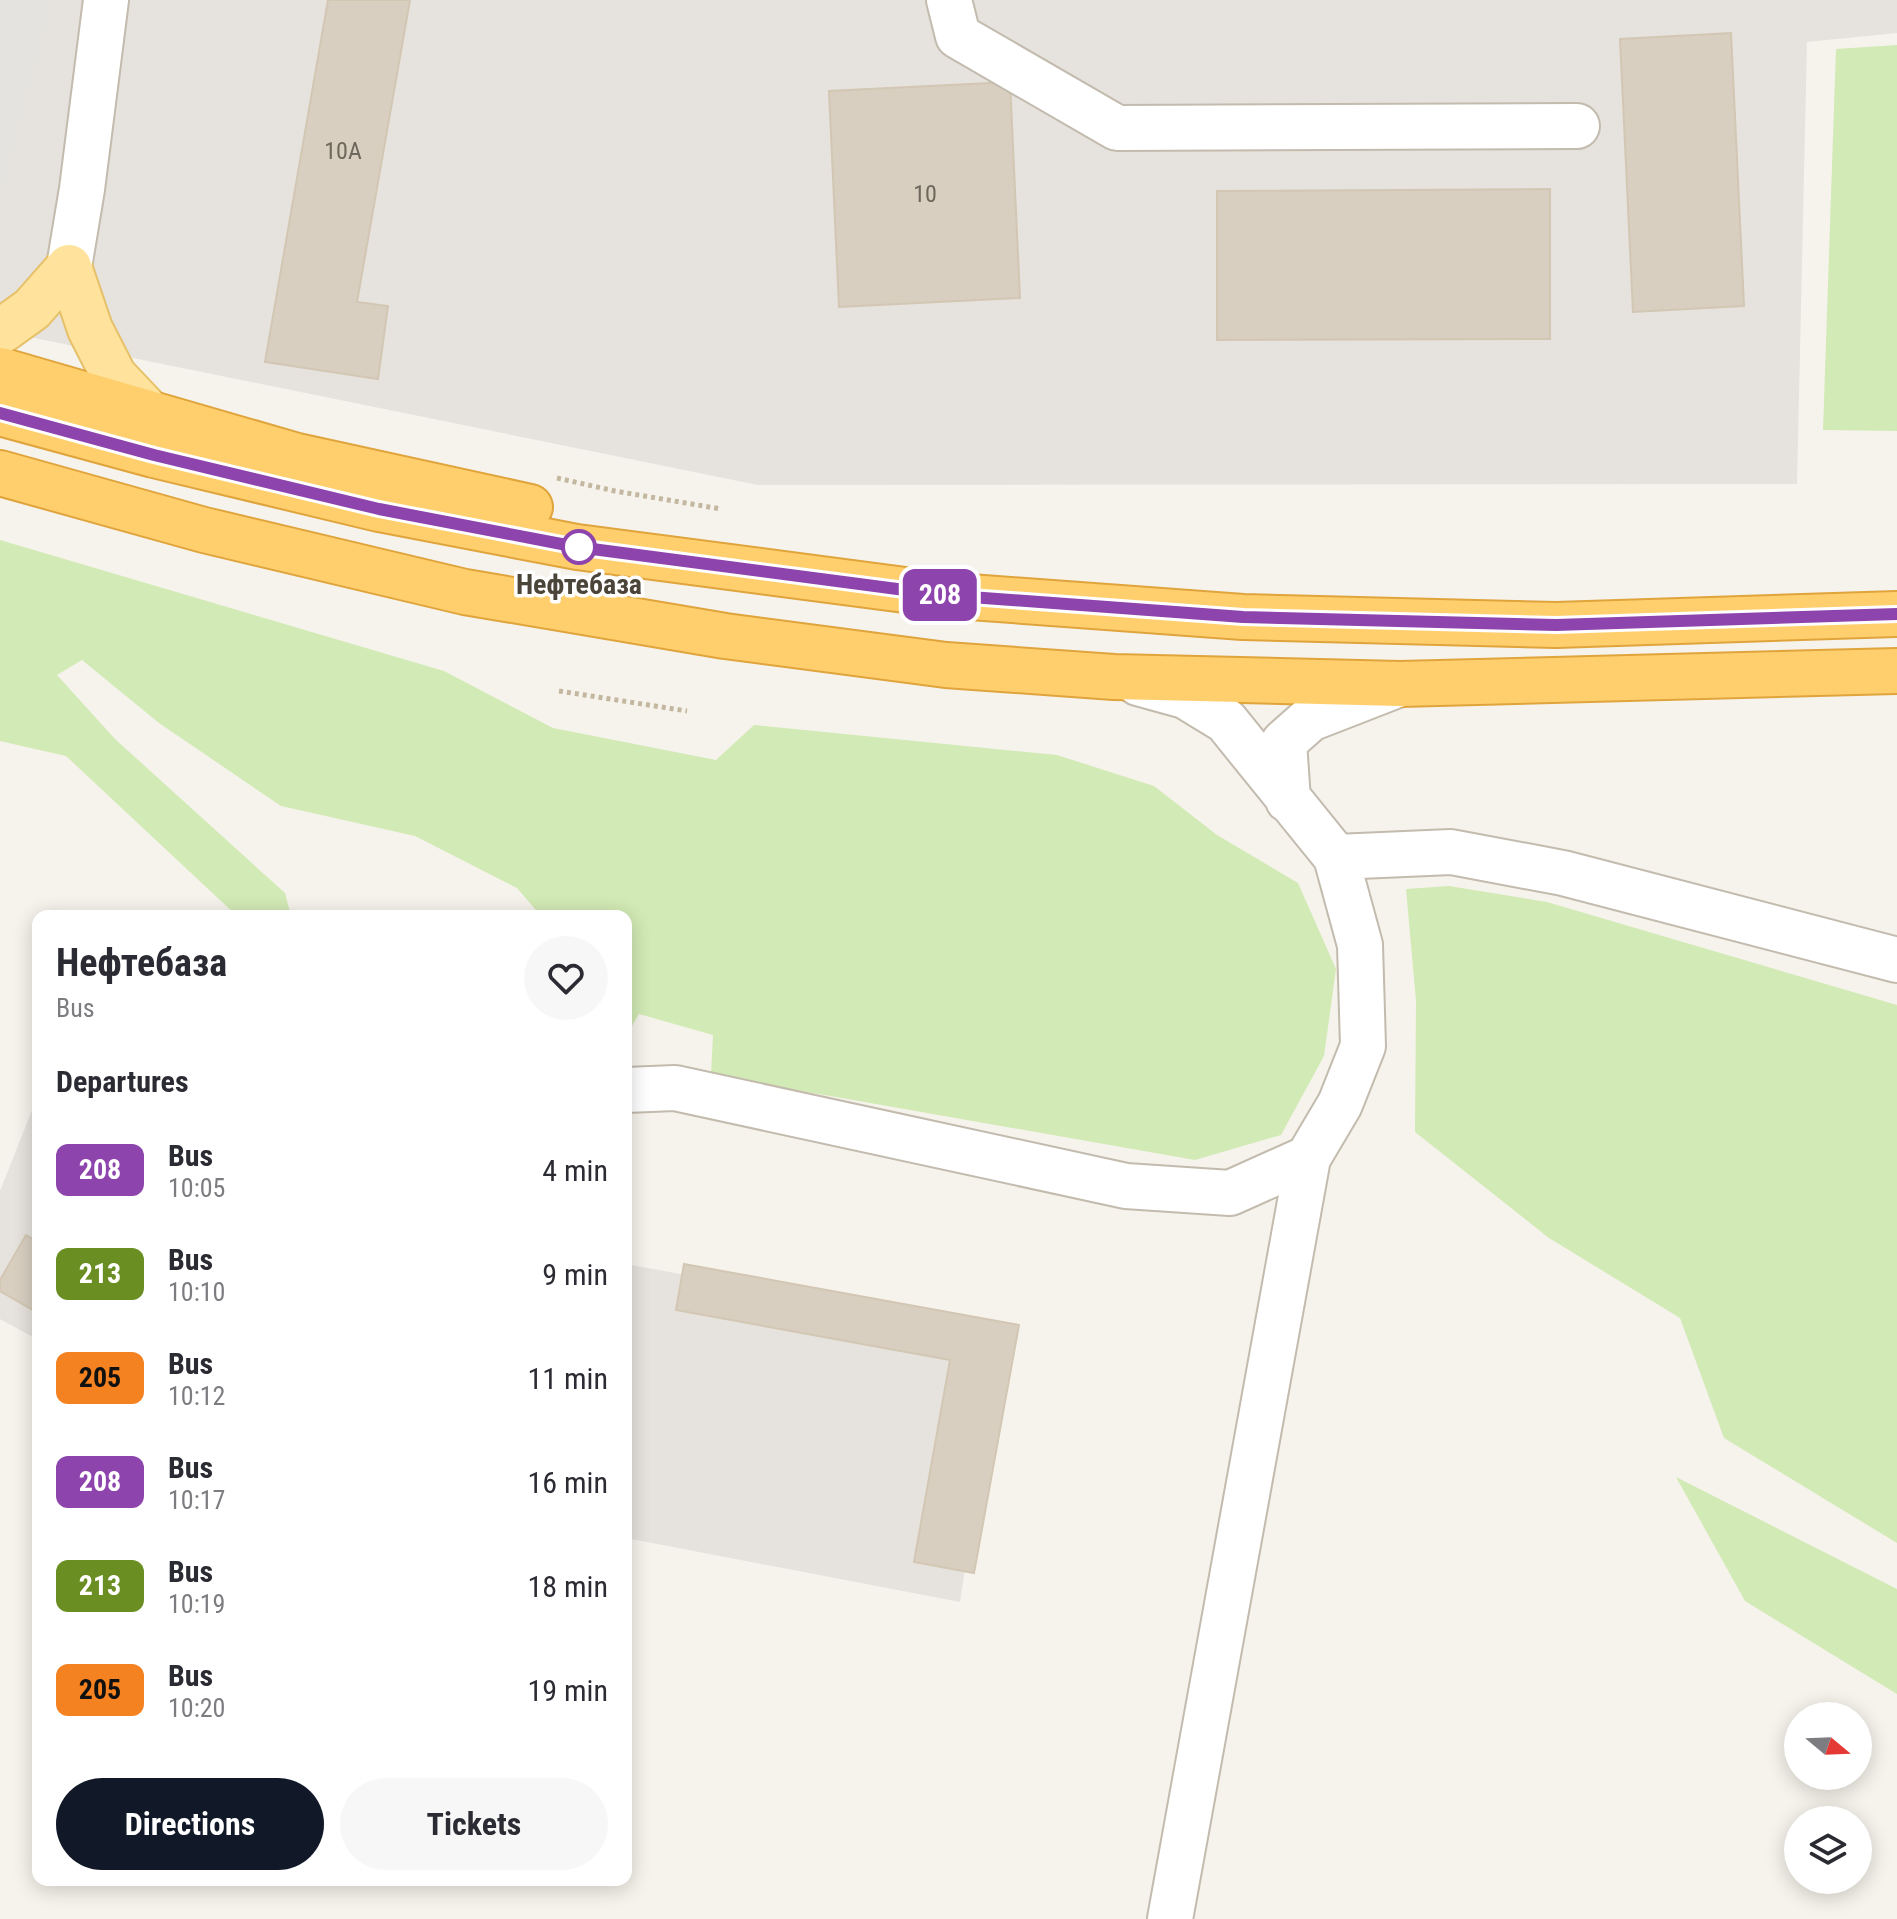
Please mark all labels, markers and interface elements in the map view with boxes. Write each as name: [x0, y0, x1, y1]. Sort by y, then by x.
house number: 10А: [324, 137, 362, 165]
house number: 10: [913, 180, 937, 208]
marker: Нефтебаза: [562, 530, 596, 564]
place label: Нефтебаза: [516, 568, 642, 601]
line badge: 208: [894, 569, 986, 621]
text: 208: [919, 578, 961, 611]
button: heart: [524, 936, 608, 1020]
text: Нефтебаза: [56, 941, 227, 985]
text: Bus: [56, 993, 95, 1023]
text: Departures: [56, 1064, 189, 1099]
text: Bus: [168, 1138, 213, 1173]
text: 208: [79, 1153, 121, 1186]
text: 4 min: [542, 1153, 608, 1188]
text: 10:05: [168, 1173, 225, 1203]
text: Bus: [168, 1242, 213, 1277]
text: 213: [79, 1257, 121, 1290]
text: 9 min: [542, 1257, 608, 1292]
text: 10:10: [168, 1277, 225, 1307]
text: Bus: [168, 1346, 213, 1381]
text: 205: [79, 1361, 121, 1394]
text: 11 min: [527, 1361, 608, 1396]
text: 10:12: [168, 1381, 225, 1411]
text: Bus: [168, 1450, 213, 1485]
text: 208: [79, 1465, 121, 1498]
text: 16 min: [527, 1465, 608, 1500]
text: 10:17: [168, 1485, 225, 1515]
text: Bus: [168, 1554, 213, 1589]
text: 213: [79, 1569, 121, 1602]
text: 18 min: [527, 1569, 608, 1604]
text: 10:19: [168, 1589, 225, 1619]
text: Bus: [168, 1658, 213, 1693]
text: 205: [79, 1673, 121, 1706]
text: 19 min: [527, 1673, 608, 1708]
text: 10:20: [168, 1693, 225, 1723]
north arrow: [1784, 1702, 1872, 1790]
map controls: [1784, 1702, 1872, 1894]
button: Directions: [56, 1778, 324, 1870]
button: Tickets: [340, 1778, 608, 1870]
button: layers: [1784, 1806, 1872, 1894]

